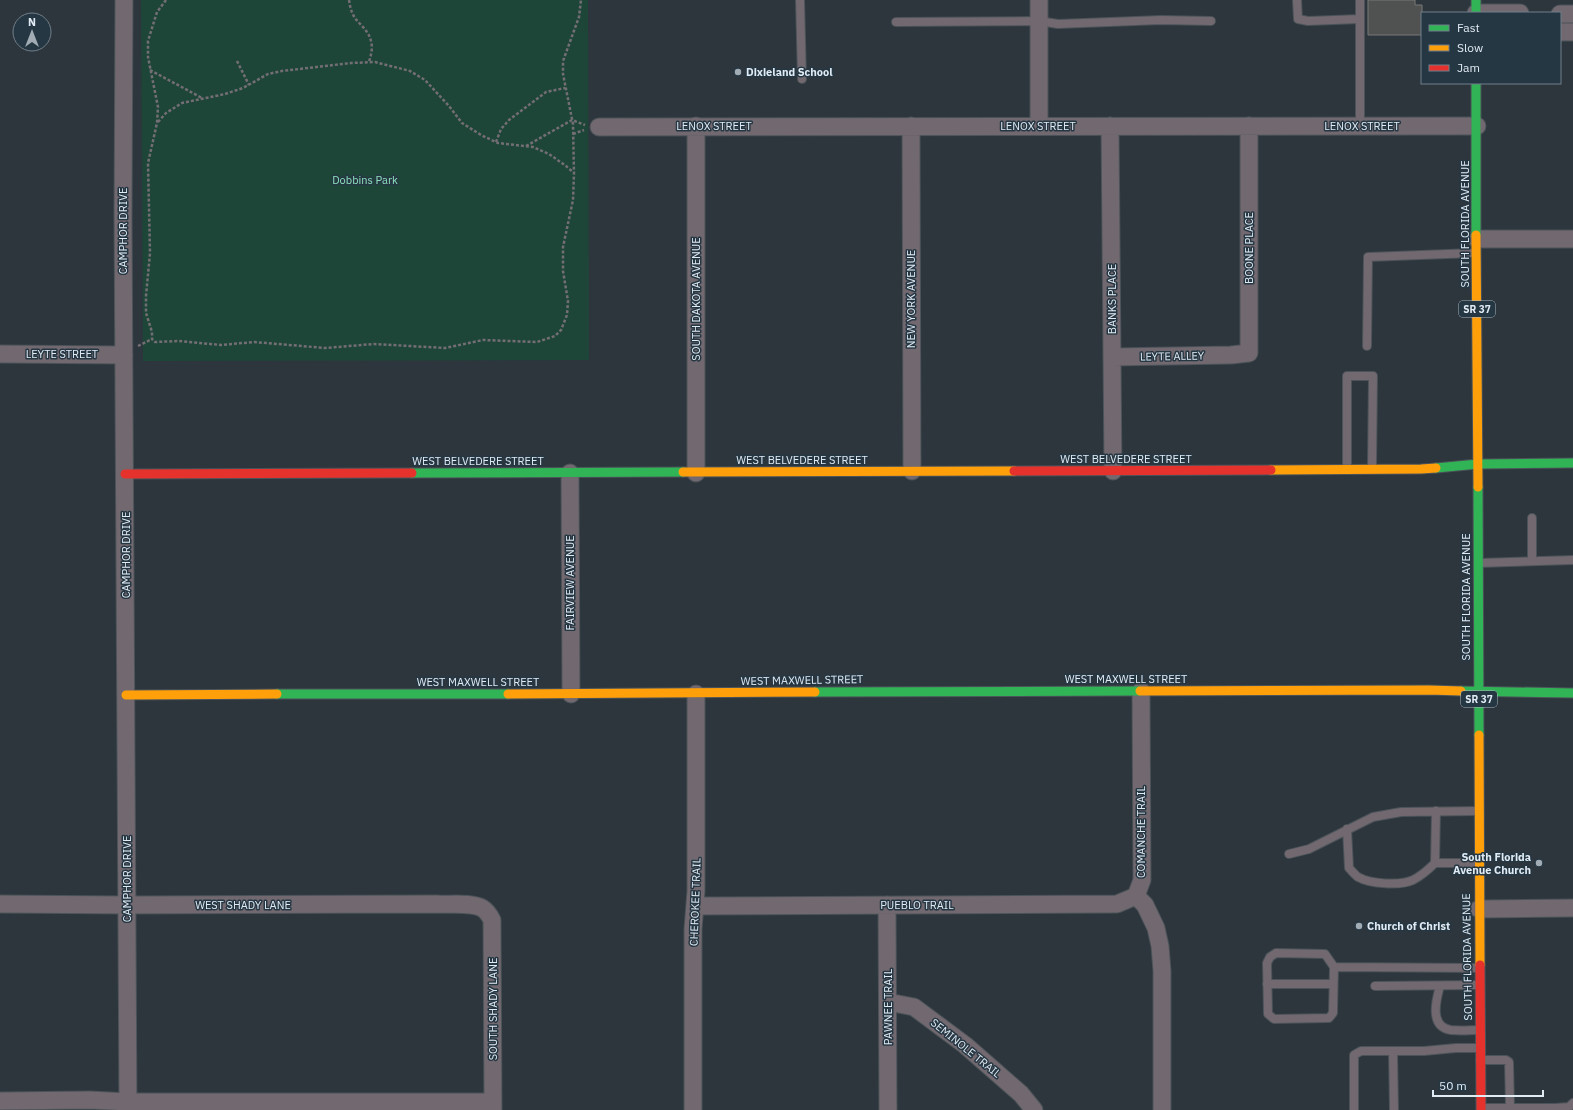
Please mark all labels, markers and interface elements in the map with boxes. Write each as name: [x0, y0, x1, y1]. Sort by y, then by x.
north arrow: [12, 12, 52, 52]
legend: [1421, 12, 1561, 84]
text: N: [28, 15, 36, 29]
text: Fast: [1457, 20, 1480, 35]
text: Slow: [1457, 40, 1483, 55]
text: Jam: [1457, 60, 1480, 75]
place label: Dixieland School: [746, 65, 833, 79]
marker: Dixieland School: [733, 67, 743, 77]
street label: LENOX STREET: [676, 119, 752, 133]
street label: LENOX STREET: [1000, 119, 1076, 133]
street label: LENOX STREET: [1324, 119, 1400, 133]
street label: SOUTH FLORIDA AVENUE: [1458, 160, 1472, 288]
park label: Dobbins Park: [332, 173, 398, 187]
street label: CAMPHOR DRIVE: [116, 188, 130, 274]
street label: BOONE PLACE: [1242, 212, 1256, 284]
street label: SOUTH DAKOTA AVENUE: [689, 237, 703, 361]
street label: NEW YORK AVENUE: [904, 250, 918, 348]
street label: BANKS PLACE: [1105, 264, 1119, 334]
road number: SR 37: [1459, 301, 1495, 317]
street label: LEYTE STREET: [26, 347, 99, 361]
street label: LEYTE ALLEY: [1140, 348, 1205, 364]
street label: WEST BELVEDERE STREET: [1060, 452, 1192, 466]
street label: WEST BELVEDERE STREET: [736, 453, 868, 467]
street label: WEST BELVEDERE STREET: [412, 454, 544, 468]
street label: CAMPHOR DRIVE: [119, 512, 133, 598]
street label: SOUTH FLORIDA AVENUE: [1459, 533, 1473, 661]
street label: FAIRVIEW AVENUE: [563, 535, 577, 631]
street label: WEST MAXWELL STREET: [741, 672, 864, 688]
street label: WEST MAXWELL STREET: [1065, 672, 1188, 686]
street label: WEST MAXWELL STREET: [417, 675, 540, 689]
road number: SR 37: [1461, 691, 1497, 707]
street label: COMANCHE TRAIL: [1134, 785, 1148, 878]
street label: CAMPHOR DRIVE: [120, 836, 134, 922]
place label: South Florida Avenue Church: [1453, 850, 1531, 877]
street label: CHEROKEE TRAIL: [686, 857, 704, 946]
marker: South Florida Avenue Church: [1534, 858, 1544, 868]
street label: SOUTH FLORIDA AVENUE: [1459, 893, 1475, 1021]
street label: WEST SHADY LANE: [195, 898, 291, 912]
street label: PUEBLO TRAIL: [880, 898, 954, 912]
place label: Church of Christ: [1367, 919, 1450, 933]
marker: Church of Christ: [1354, 921, 1364, 931]
street label: SOUTH SHADY LANE: [486, 958, 500, 1060]
street label: PAWNEE TRAIL: [881, 968, 895, 1045]
street label: SEMINOLE TRAIL: [928, 1015, 1004, 1081]
scale bar: [1433, 1072, 1543, 1098]
text: 50 m: [1439, 1078, 1467, 1093]

